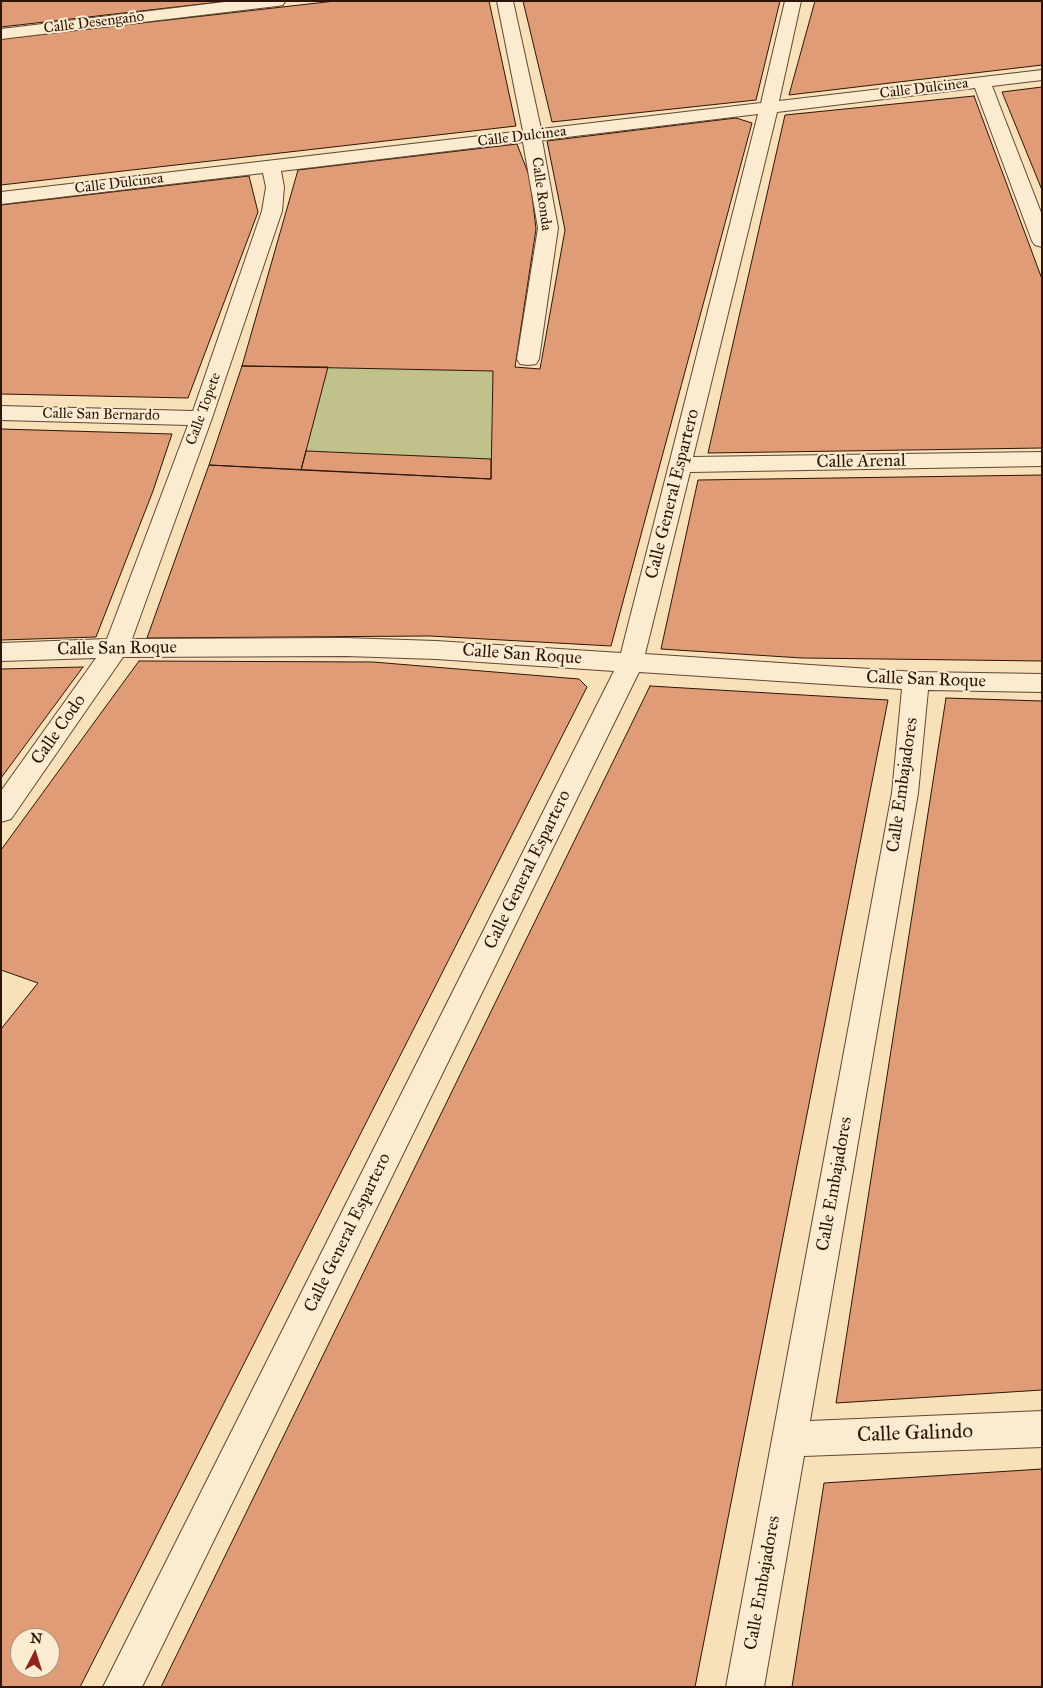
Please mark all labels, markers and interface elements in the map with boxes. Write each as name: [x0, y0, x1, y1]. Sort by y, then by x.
street label: Calle Desengaño: [43, 8, 145, 38]
street label: Calle Dulcinea: [879, 75, 969, 103]
street label: Calle Dulcinea: [477, 123, 567, 151]
street label: Calle Ronda: [527, 156, 555, 232]
street label: Calle Dulcinea: [74, 170, 164, 198]
street label: Calle Topete: [183, 370, 225, 448]
street label: Calle San Bernardo: [42, 405, 160, 425]
street label: Calle General Espartero: [641, 407, 705, 581]
street label: Calle Arenal: [816, 450, 906, 474]
street label: Calle San Roque: [57, 637, 177, 661]
street label: Calle San Roque: [461, 640, 583, 670]
street label: Calle San Roque: [866, 667, 986, 693]
street label: Calle Codo: [27, 691, 91, 769]
street label: Calle Embajadores: [883, 716, 923, 854]
street label: Calle General Espartero: [480, 787, 576, 953]
street label: Calle Embajadores: [813, 1115, 857, 1253]
street label: Calle General Espartero: [300, 1150, 396, 1316]
street label: Calle Galindo: [857, 1419, 973, 1449]
street label: Calle Embajadores: [741, 1514, 785, 1652]
north arrow: [10, 1628, 60, 1678]
text: N: [30, 1630, 43, 1648]

